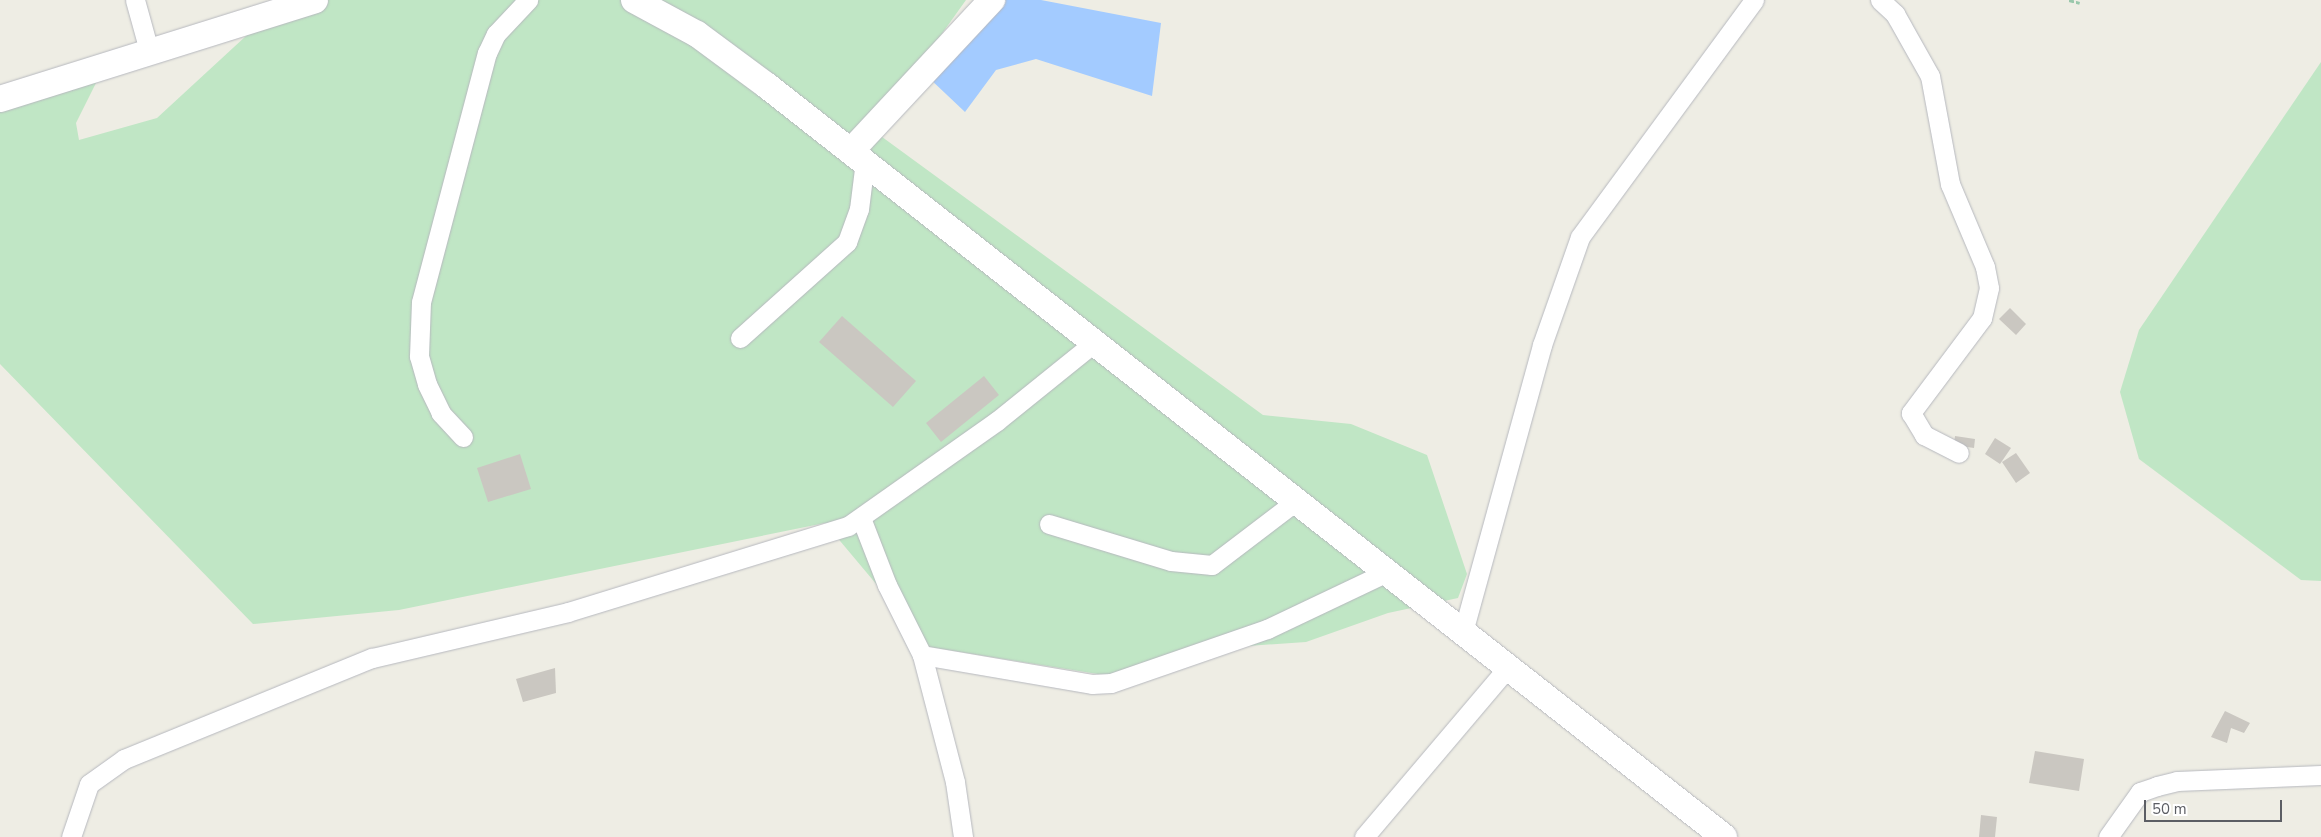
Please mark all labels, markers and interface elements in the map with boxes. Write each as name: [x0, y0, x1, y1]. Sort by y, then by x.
scale bar: [2146, 790, 2284, 822]
text: 50 m: [2152, 799, 2187, 819]

